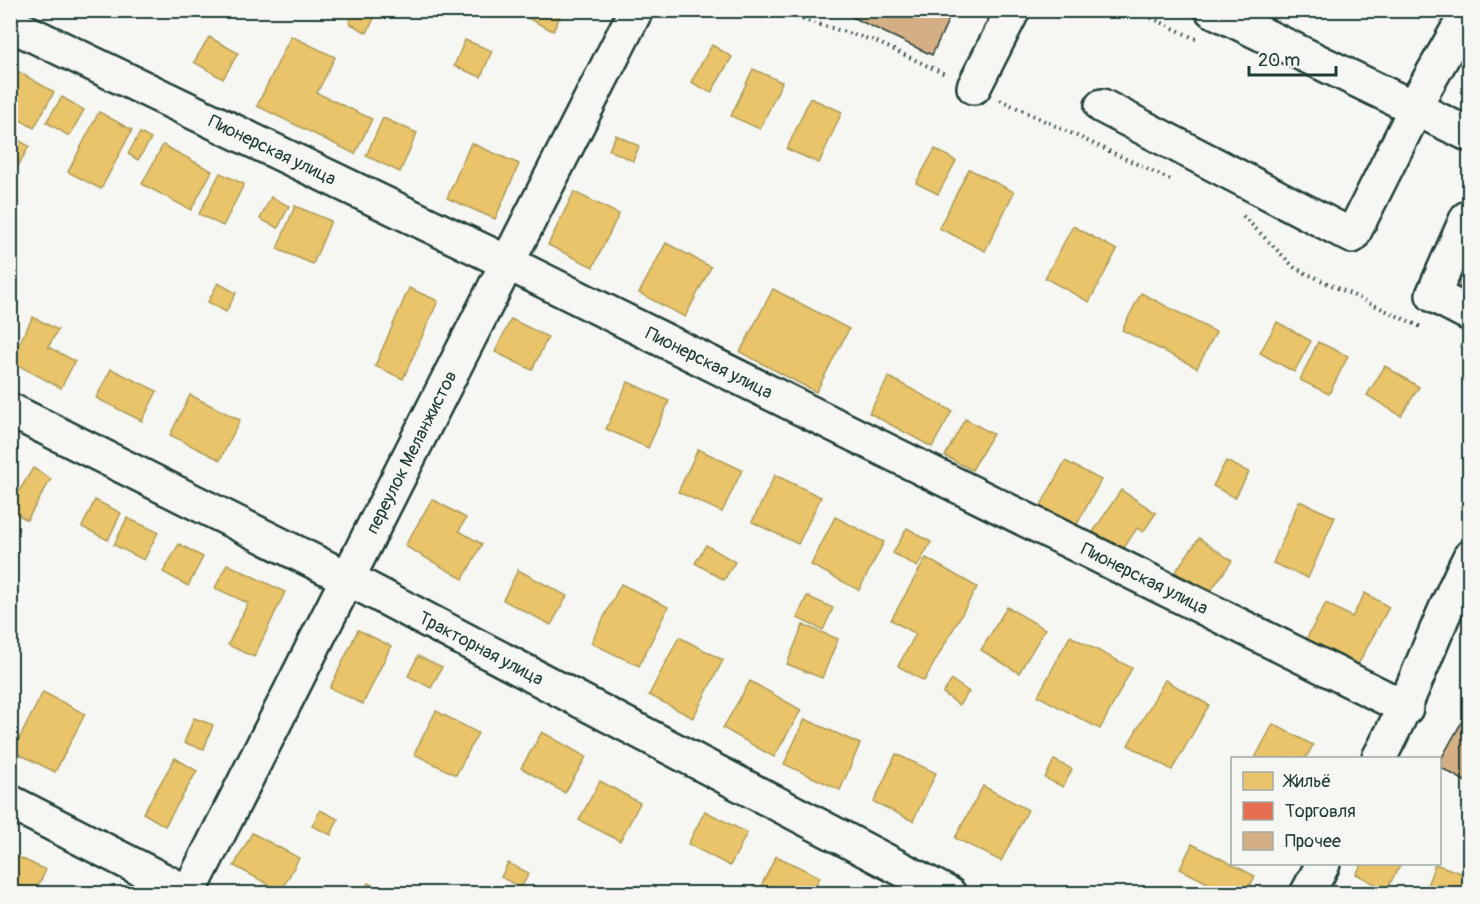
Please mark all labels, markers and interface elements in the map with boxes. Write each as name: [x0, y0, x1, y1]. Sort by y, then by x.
scale bar: [1249, 39, 1336, 77]
text: 20 m: [1258, 49, 1300, 72]
street label: Пионерская улица: [205, 109, 340, 190]
street label: Пионерская улица: [642, 322, 777, 404]
street label: переулок Меланжистов: [361, 367, 462, 538]
street label: Пионерская улица: [1077, 537, 1212, 620]
street label: Тракторная улица: [415, 606, 548, 691]
legend: [1231, 757, 1441, 865]
text: Жильё: [1282, 770, 1331, 793]
text: Торговля: [1285, 800, 1356, 823]
text: Прочее: [1285, 830, 1341, 853]

